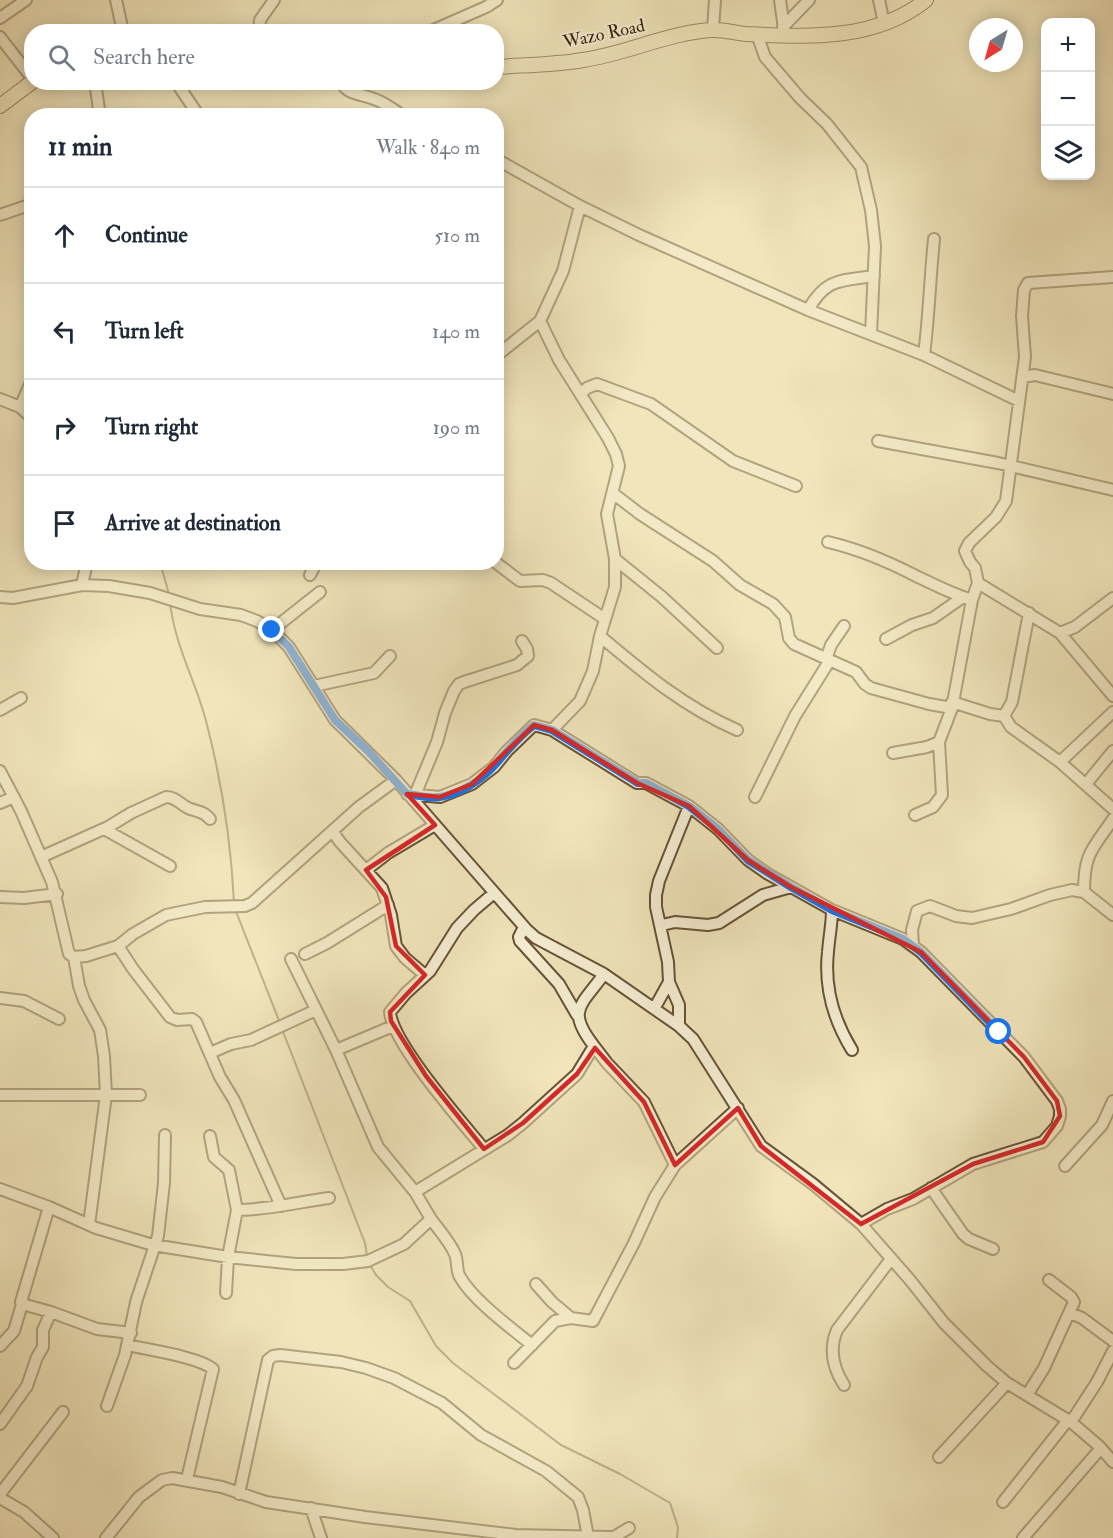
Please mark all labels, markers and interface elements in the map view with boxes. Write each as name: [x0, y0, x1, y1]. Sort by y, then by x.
street label: Wazo Road: [560, 14, 647, 54]
north arrow: [969, 18, 1023, 72]
map controls: [1041, 18, 1095, 180]
button: +: [1041, 18, 1095, 72]
search box: [24, 24, 504, 90]
icon: search: [45, 41, 78, 74]
text: Search here: [93, 43, 195, 71]
button: −: [1041, 72, 1095, 126]
button: layers: [1041, 126, 1095, 180]
text: 11 min: [48, 131, 113, 163]
text: Walk · 840 m: [376, 135, 480, 160]
icon: ahead: [48, 219, 81, 252]
text: Continue: [105, 221, 188, 249]
text: 510 m: [434, 223, 480, 248]
icon: left: [48, 315, 81, 348]
text: Turn left: [105, 317, 184, 345]
text: 140 m: [432, 319, 480, 344]
icon: right: [48, 411, 81, 444]
text: Turn right: [105, 413, 198, 441]
text: 190 m: [433, 415, 480, 440]
icon: arrive: [48, 507, 81, 540]
text: Arrive at destination: [105, 509, 281, 537]
route end: [258, 616, 284, 642]
route start: [985, 1018, 1011, 1044]

